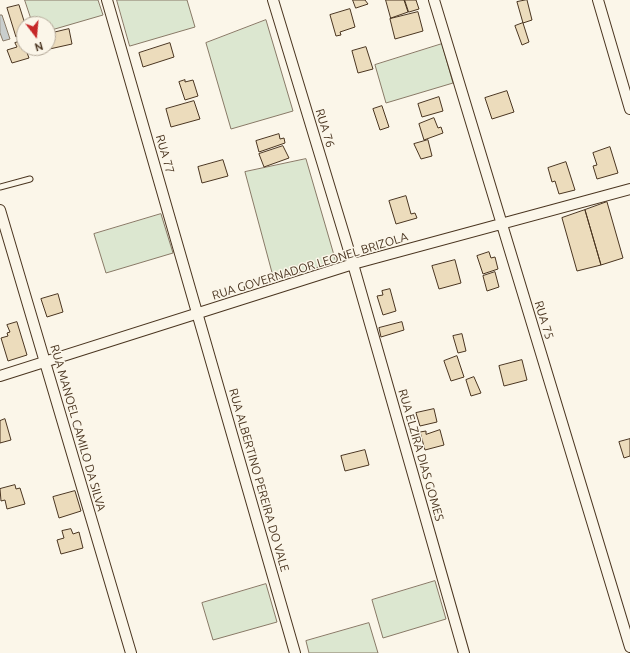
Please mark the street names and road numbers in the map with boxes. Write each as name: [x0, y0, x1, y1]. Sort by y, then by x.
street label: RUA 76: [312, 107, 338, 149]
street label: RUA 77: [153, 133, 177, 175]
street label: RUA GOVERNADOR LEONEL BRIZOLA: [210, 229, 410, 303]
street label: RUA 75: [531, 299, 557, 341]
street label: RUA MANOEL CAMILO DA SILVA: [47, 343, 109, 513]
street label: RUA ALBERTINO PEREIRA DO VALE: [226, 387, 292, 573]
street label: RUA ELZIRA DIAS GOMES: [395, 387, 447, 523]

